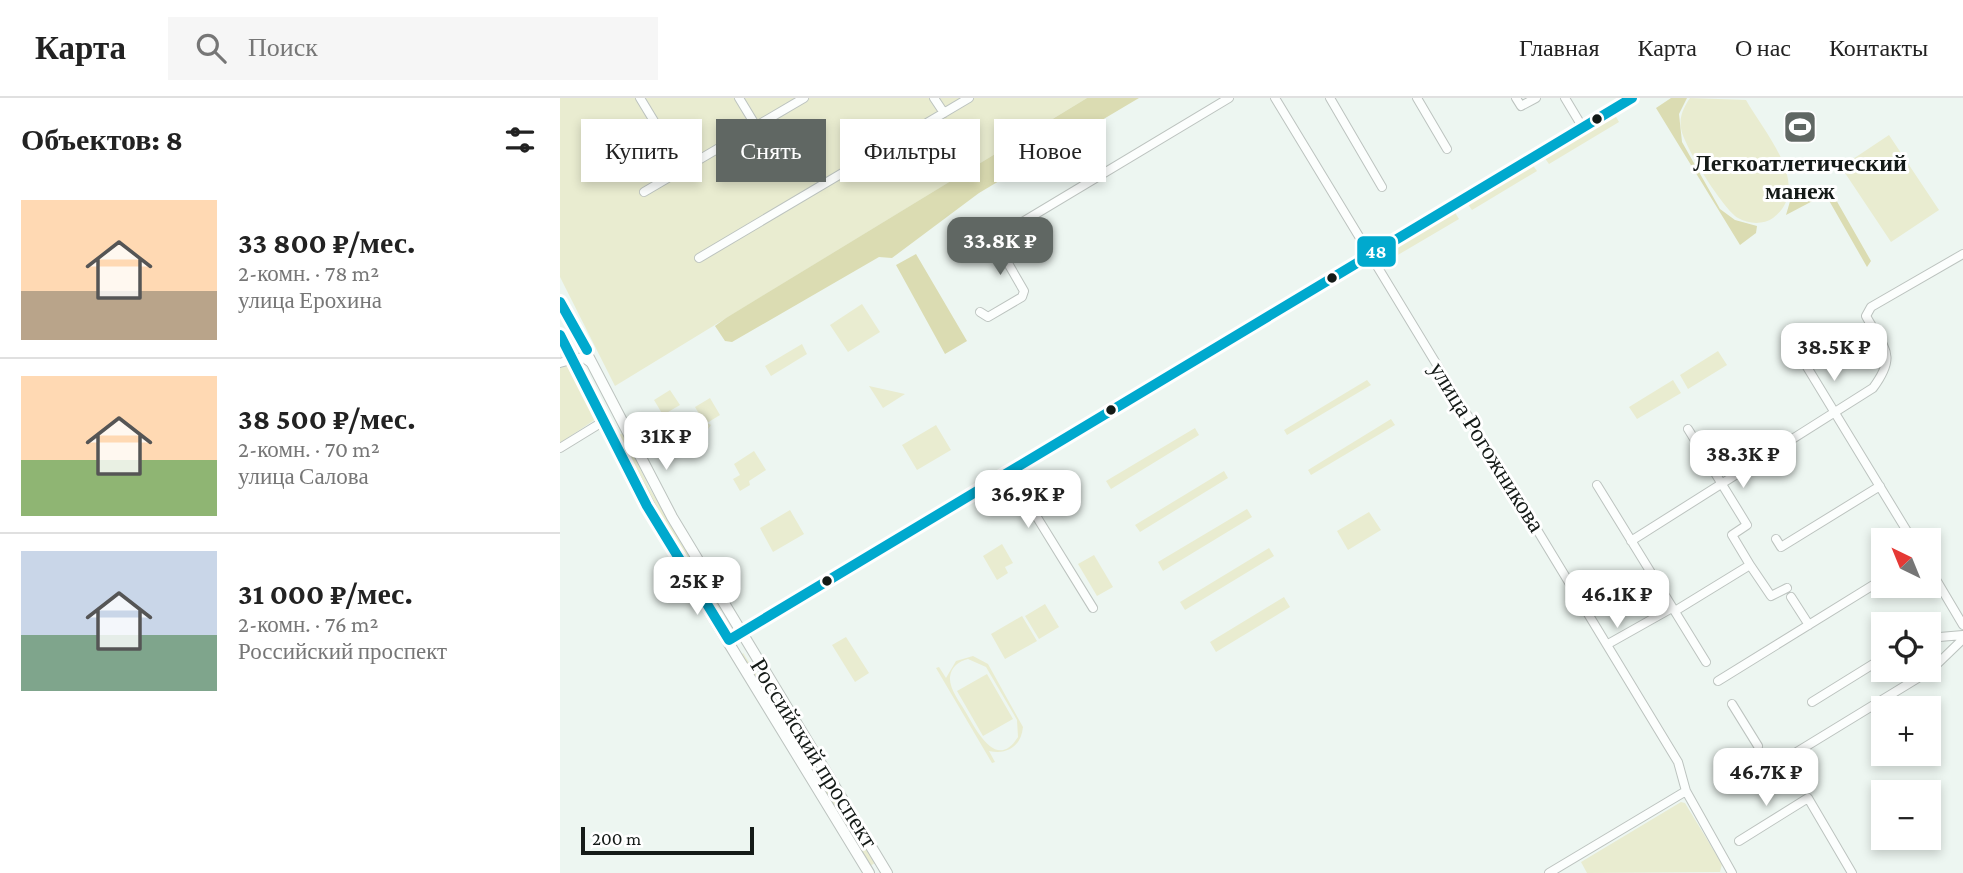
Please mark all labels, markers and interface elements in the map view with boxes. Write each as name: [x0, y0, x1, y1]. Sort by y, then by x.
search box: [168, 17, 658, 80]
text: Карта: [35, 29, 126, 66]
icon: search: [192, 29, 230, 67]
text: Поиск: [248, 33, 318, 62]
text: Главная: [1519, 34, 1600, 61]
text: Карта: [1638, 34, 1697, 61]
text: О нас: [1735, 34, 1791, 61]
text: Контакты: [1829, 34, 1928, 61]
sports icon: Легкоатлетический манеж: [1781, 108, 1819, 146]
unlabelled marker: [1590, 112, 1604, 126]
chip: Купить: [581, 119, 702, 182]
chip: Снять: [716, 119, 826, 182]
chip: Фильтры: [840, 119, 980, 182]
chip: Новое: [994, 119, 1106, 182]
icon: filters: [501, 121, 539, 159]
text: Объектов: 8: [21, 123, 183, 156]
place label: Легкоатлетический манеж: [1693, 149, 1907, 204]
pin: 33.8K ₽: [935, 218, 1065, 277]
text: 33 800 ₽/мес.: [238, 226, 415, 259]
text: 33.8K ₽: [963, 227, 1037, 253]
icon: home: [77, 228, 161, 312]
line badge: 48: [1356, 235, 1397, 268]
text: 48: [1365, 241, 1387, 262]
text: 2-комн. · 78 m²: [238, 260, 379, 286]
unlabelled marker: [1325, 271, 1339, 285]
text: улица Ерохина: [238, 287, 382, 313]
pin: 38.5K ₽: [1769, 324, 1899, 383]
text: 38.5K ₽: [1797, 333, 1871, 359]
street label: улица Рогожникова: [1424, 357, 1551, 537]
text: 38 500 ₽/мес.: [238, 402, 416, 435]
unlabelled marker: [1104, 403, 1118, 417]
icon: home: [77, 404, 161, 488]
pin: 31K ₽: [617, 412, 715, 472]
text: 31K ₽: [640, 422, 692, 448]
pin: 38.3K ₽: [1678, 430, 1808, 490]
text: 2-комн. · 70 m²: [238, 436, 380, 462]
text: 38.3K ₽: [1706, 440, 1780, 466]
text: улица Салова: [238, 463, 369, 489]
pin: 36.9K ₽: [963, 470, 1093, 530]
text: 36.9K ₽: [991, 480, 1065, 506]
north arrow: [1871, 528, 1941, 598]
map controls: [1871, 528, 1941, 850]
pin: 25K ₽: [648, 558, 746, 617]
text: 25K ₽: [670, 567, 724, 593]
pin: 46.1K ₽: [1552, 570, 1682, 630]
unlabelled marker: [820, 574, 834, 588]
text: 31 000 ₽/мес.: [238, 577, 413, 610]
icon: home: [77, 579, 161, 663]
text: 46.1K ₽: [1581, 580, 1653, 606]
text: 2-комн. · 76 m²: [238, 611, 379, 637]
button: locate: [1871, 612, 1941, 682]
text: Российский проспект: [238, 638, 447, 664]
street label: Российский проспект: [745, 653, 884, 853]
button: +: [1871, 696, 1941, 766]
pin: 46.7K ₽: [1701, 748, 1831, 808]
text: 46.7K ₽: [1729, 758, 1803, 784]
button: −: [1871, 780, 1941, 850]
scale bar: [581, 824, 754, 856]
text: 200 m: [592, 828, 641, 849]

